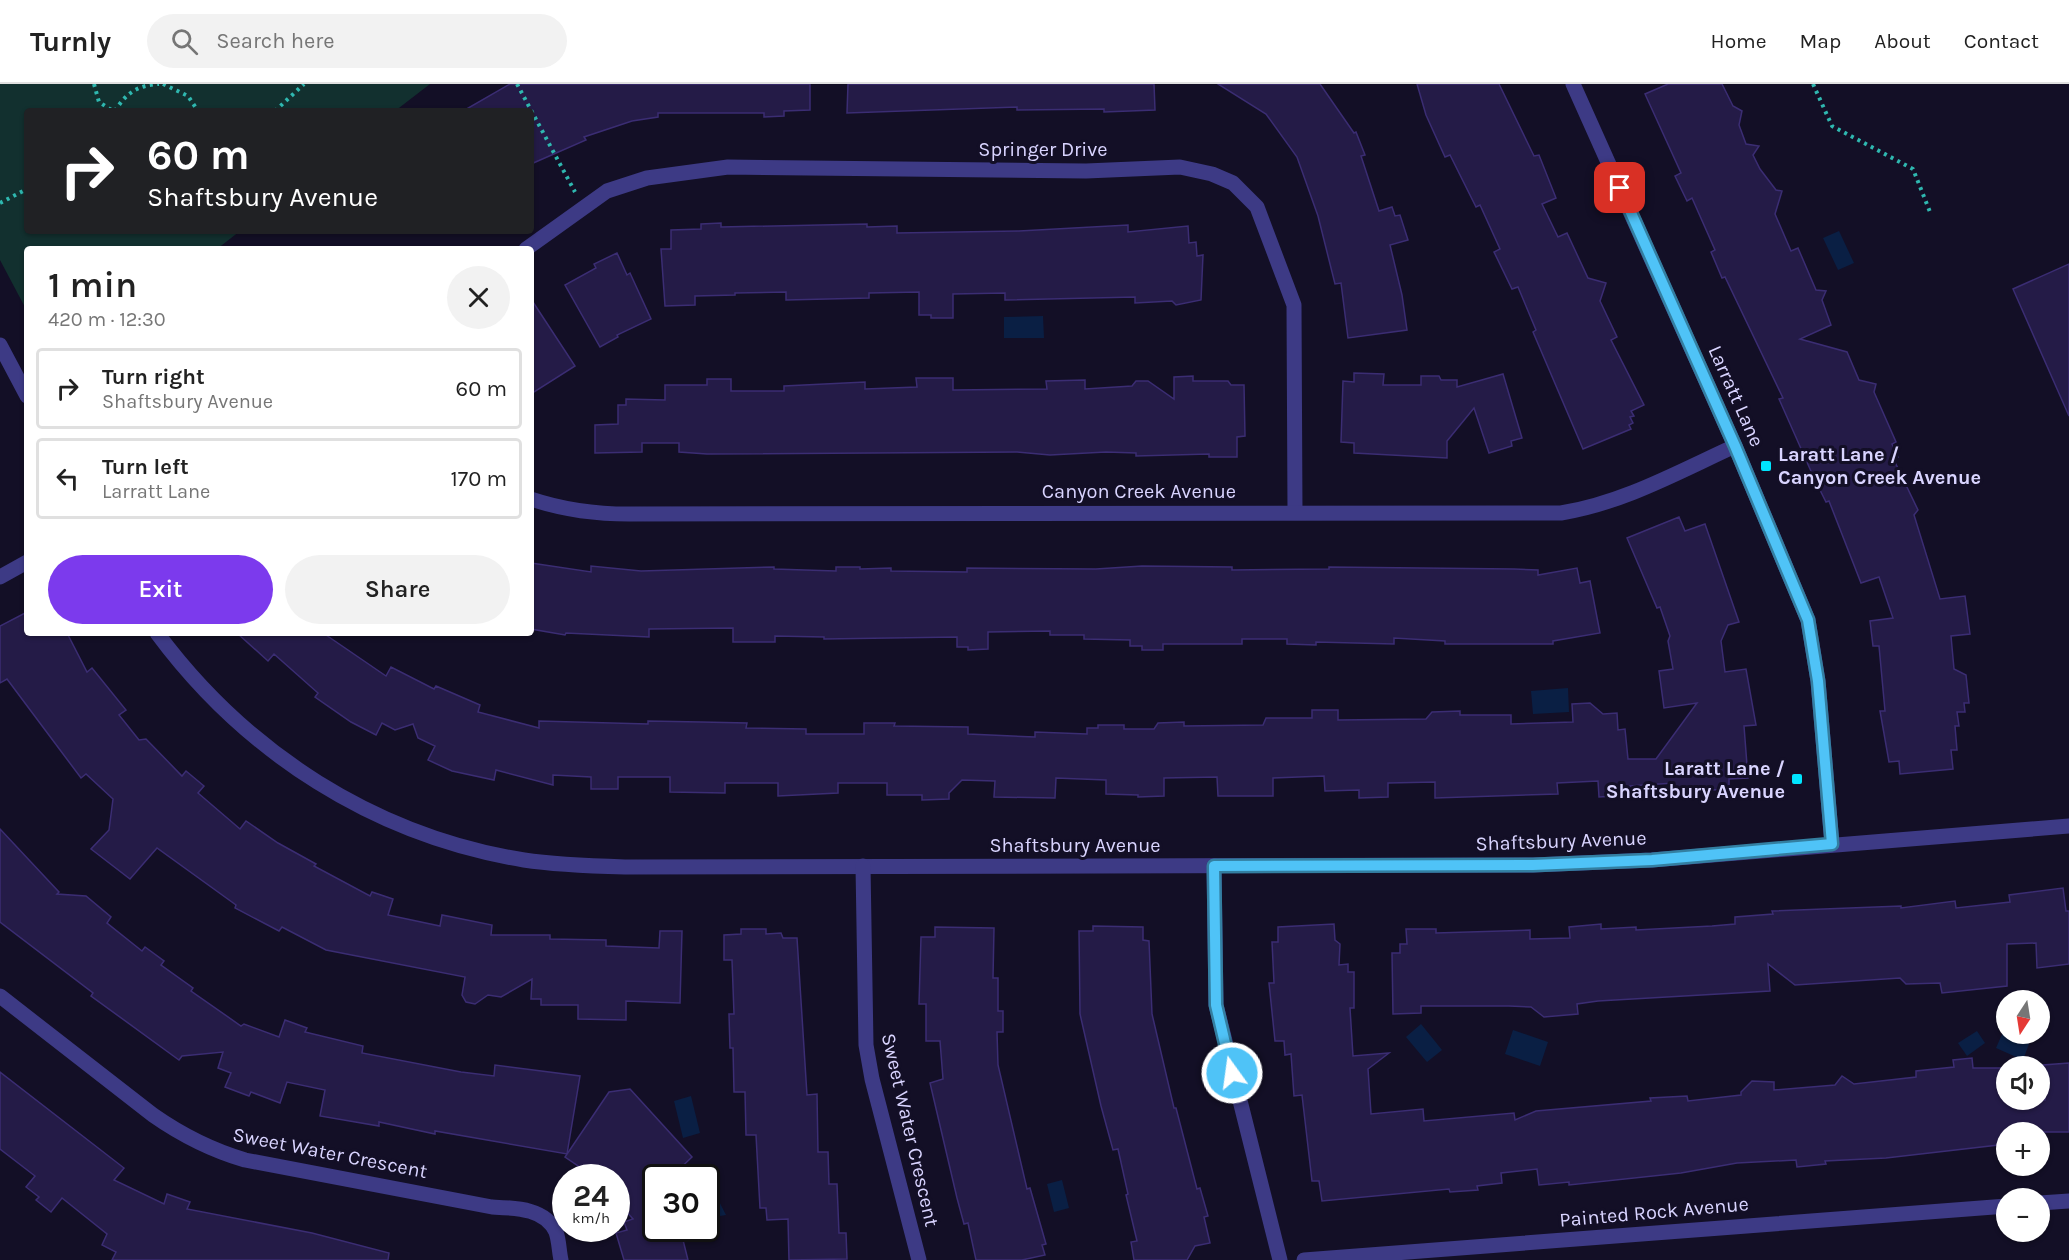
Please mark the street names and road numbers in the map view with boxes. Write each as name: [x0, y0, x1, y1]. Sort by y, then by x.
street label: Springer Drive: [978, 138, 1108, 161]
street label: Larratt Lane: [1703, 342, 1769, 450]
street label: Canyon Creek Avenue: [1042, 480, 1236, 503]
street label: Shaftsbury Avenue: [1475, 827, 1647, 855]
street label: Shaftsbury Avenue: [989, 834, 1161, 857]
street label: Sweet Water Crescent: [877, 1031, 944, 1229]
street label: Sweet Water Crescent: [231, 1123, 430, 1183]
street label: Painted Rock Avenue: [1558, 1192, 1750, 1232]

